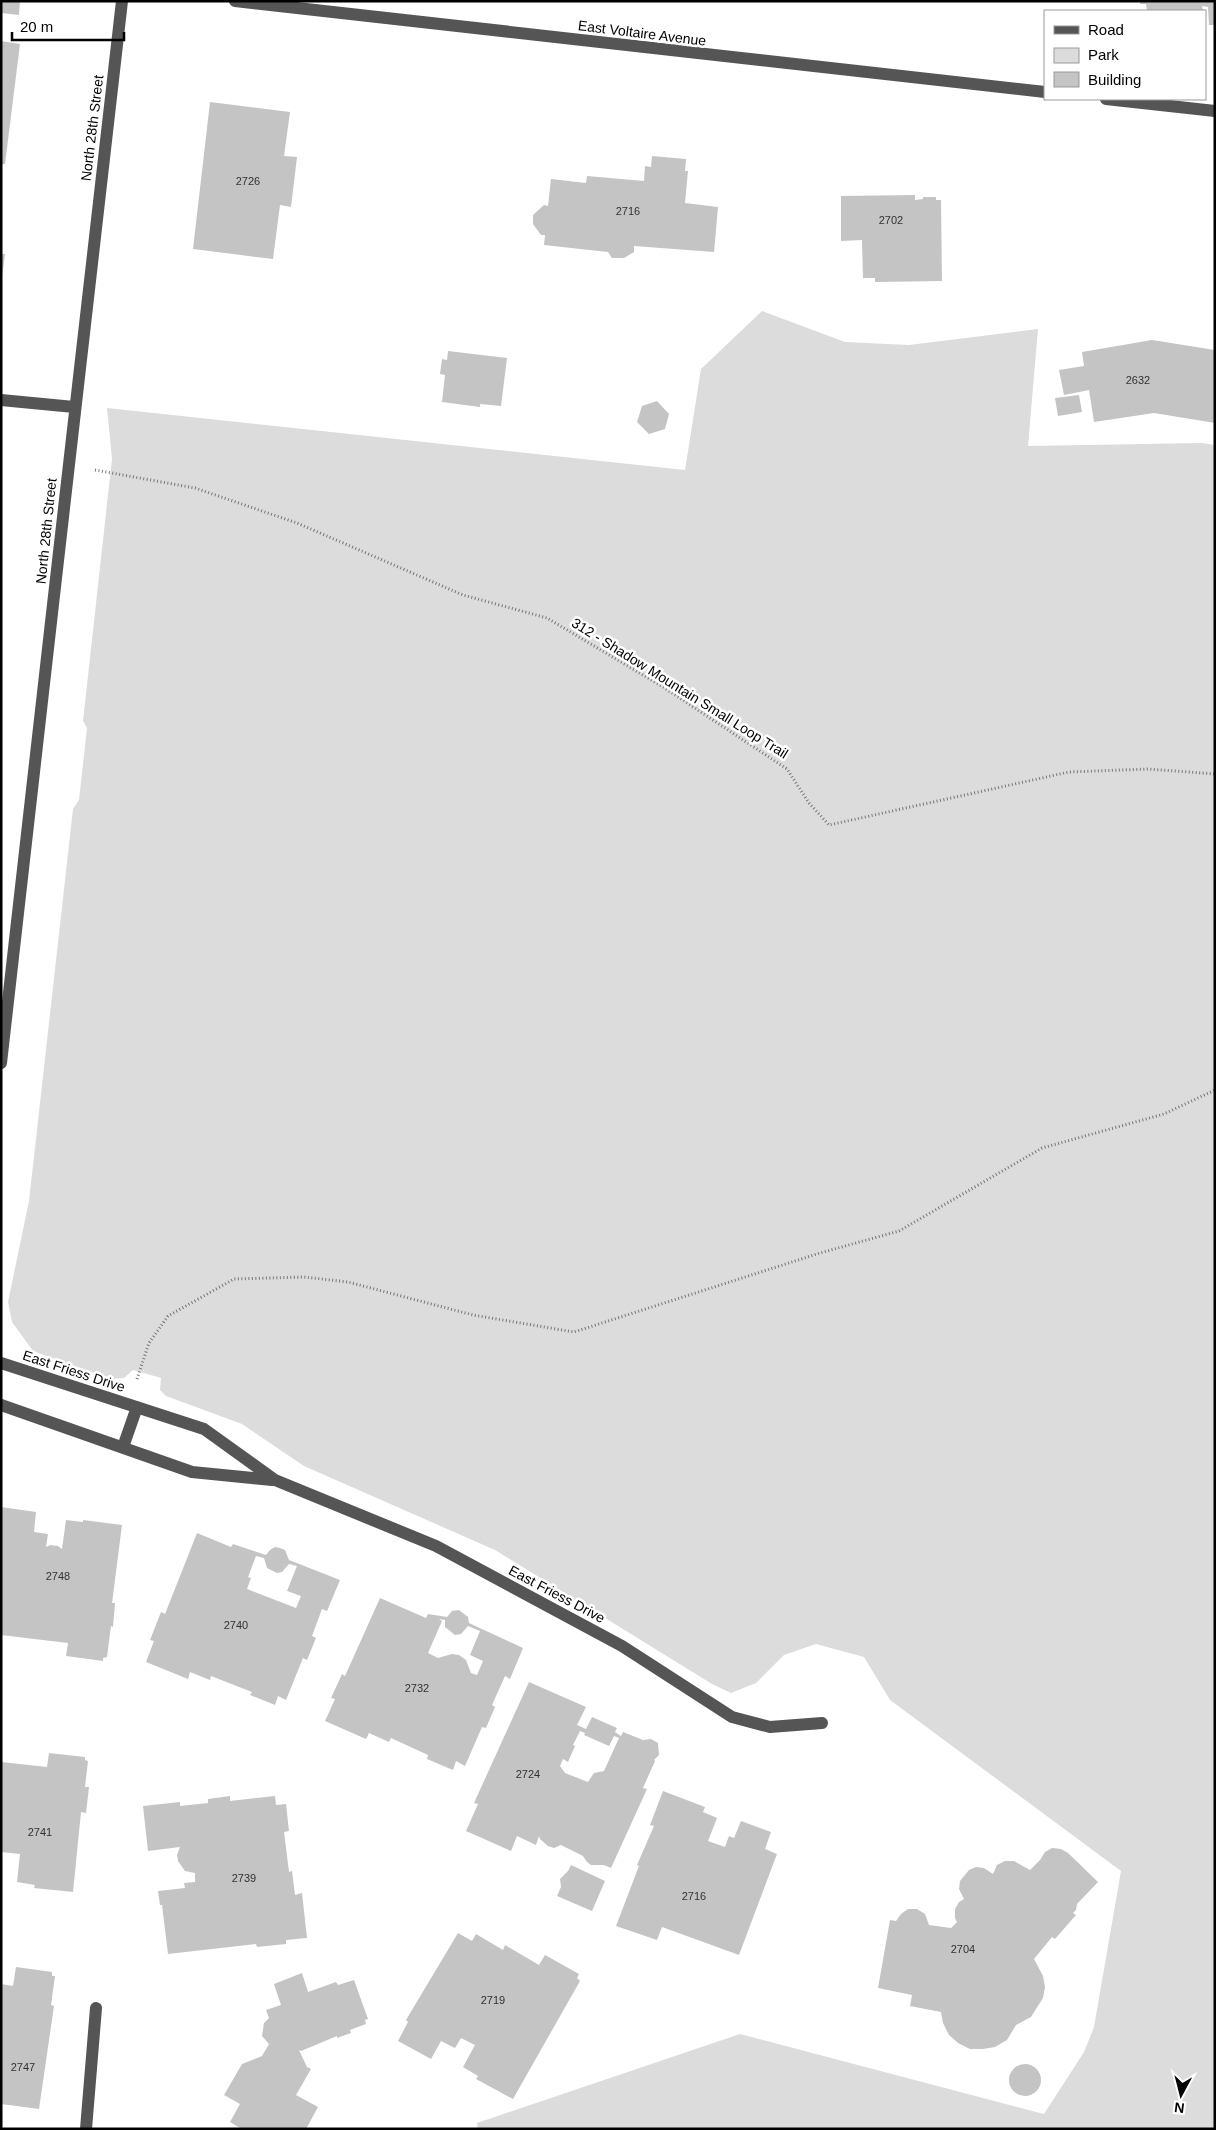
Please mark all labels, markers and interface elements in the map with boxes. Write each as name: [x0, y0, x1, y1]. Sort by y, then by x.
scale bar: [12, 10, 125, 42]
legend: [1044, 10, 1206, 100]
street label: East Voltaire Avenue: [577, 17, 707, 49]
text: 20 m: [20, 18, 53, 35]
text: Road: [1088, 21, 1124, 38]
text: Park: [1088, 46, 1119, 63]
text: Building: [1088, 71, 1141, 88]
street label: North 28th Street: [78, 74, 106, 182]
house number: 2726: [236, 175, 260, 187]
house number: 2716: [616, 205, 640, 217]
house number: 2702: [879, 214, 903, 226]
house number: 2632: [1126, 374, 1150, 386]
street label: North 28th Street: [32, 477, 60, 585]
street label: 312 - Shadow Mountain Small Loop Trail: [569, 614, 791, 762]
street label: East Friess Drive: [21, 1347, 127, 1395]
street label: East Friess Drive: [506, 1562, 608, 1626]
house number: 2748: [46, 1570, 70, 1582]
house number: 2740: [224, 1619, 248, 1631]
house number: 2732: [405, 1682, 429, 1694]
house number: 2724: [516, 1768, 540, 1780]
house number: 2741: [28, 1826, 52, 1838]
house number: 2739: [232, 1872, 256, 1884]
house number: 2716: [682, 1890, 706, 1902]
house number: 2704: [951, 1943, 975, 1955]
house number: 2719: [481, 1994, 505, 2006]
house number: 2747: [11, 2061, 35, 2073]
north arrow: [1156, 2070, 1206, 2120]
text: N: [1173, 2099, 1185, 2116]

